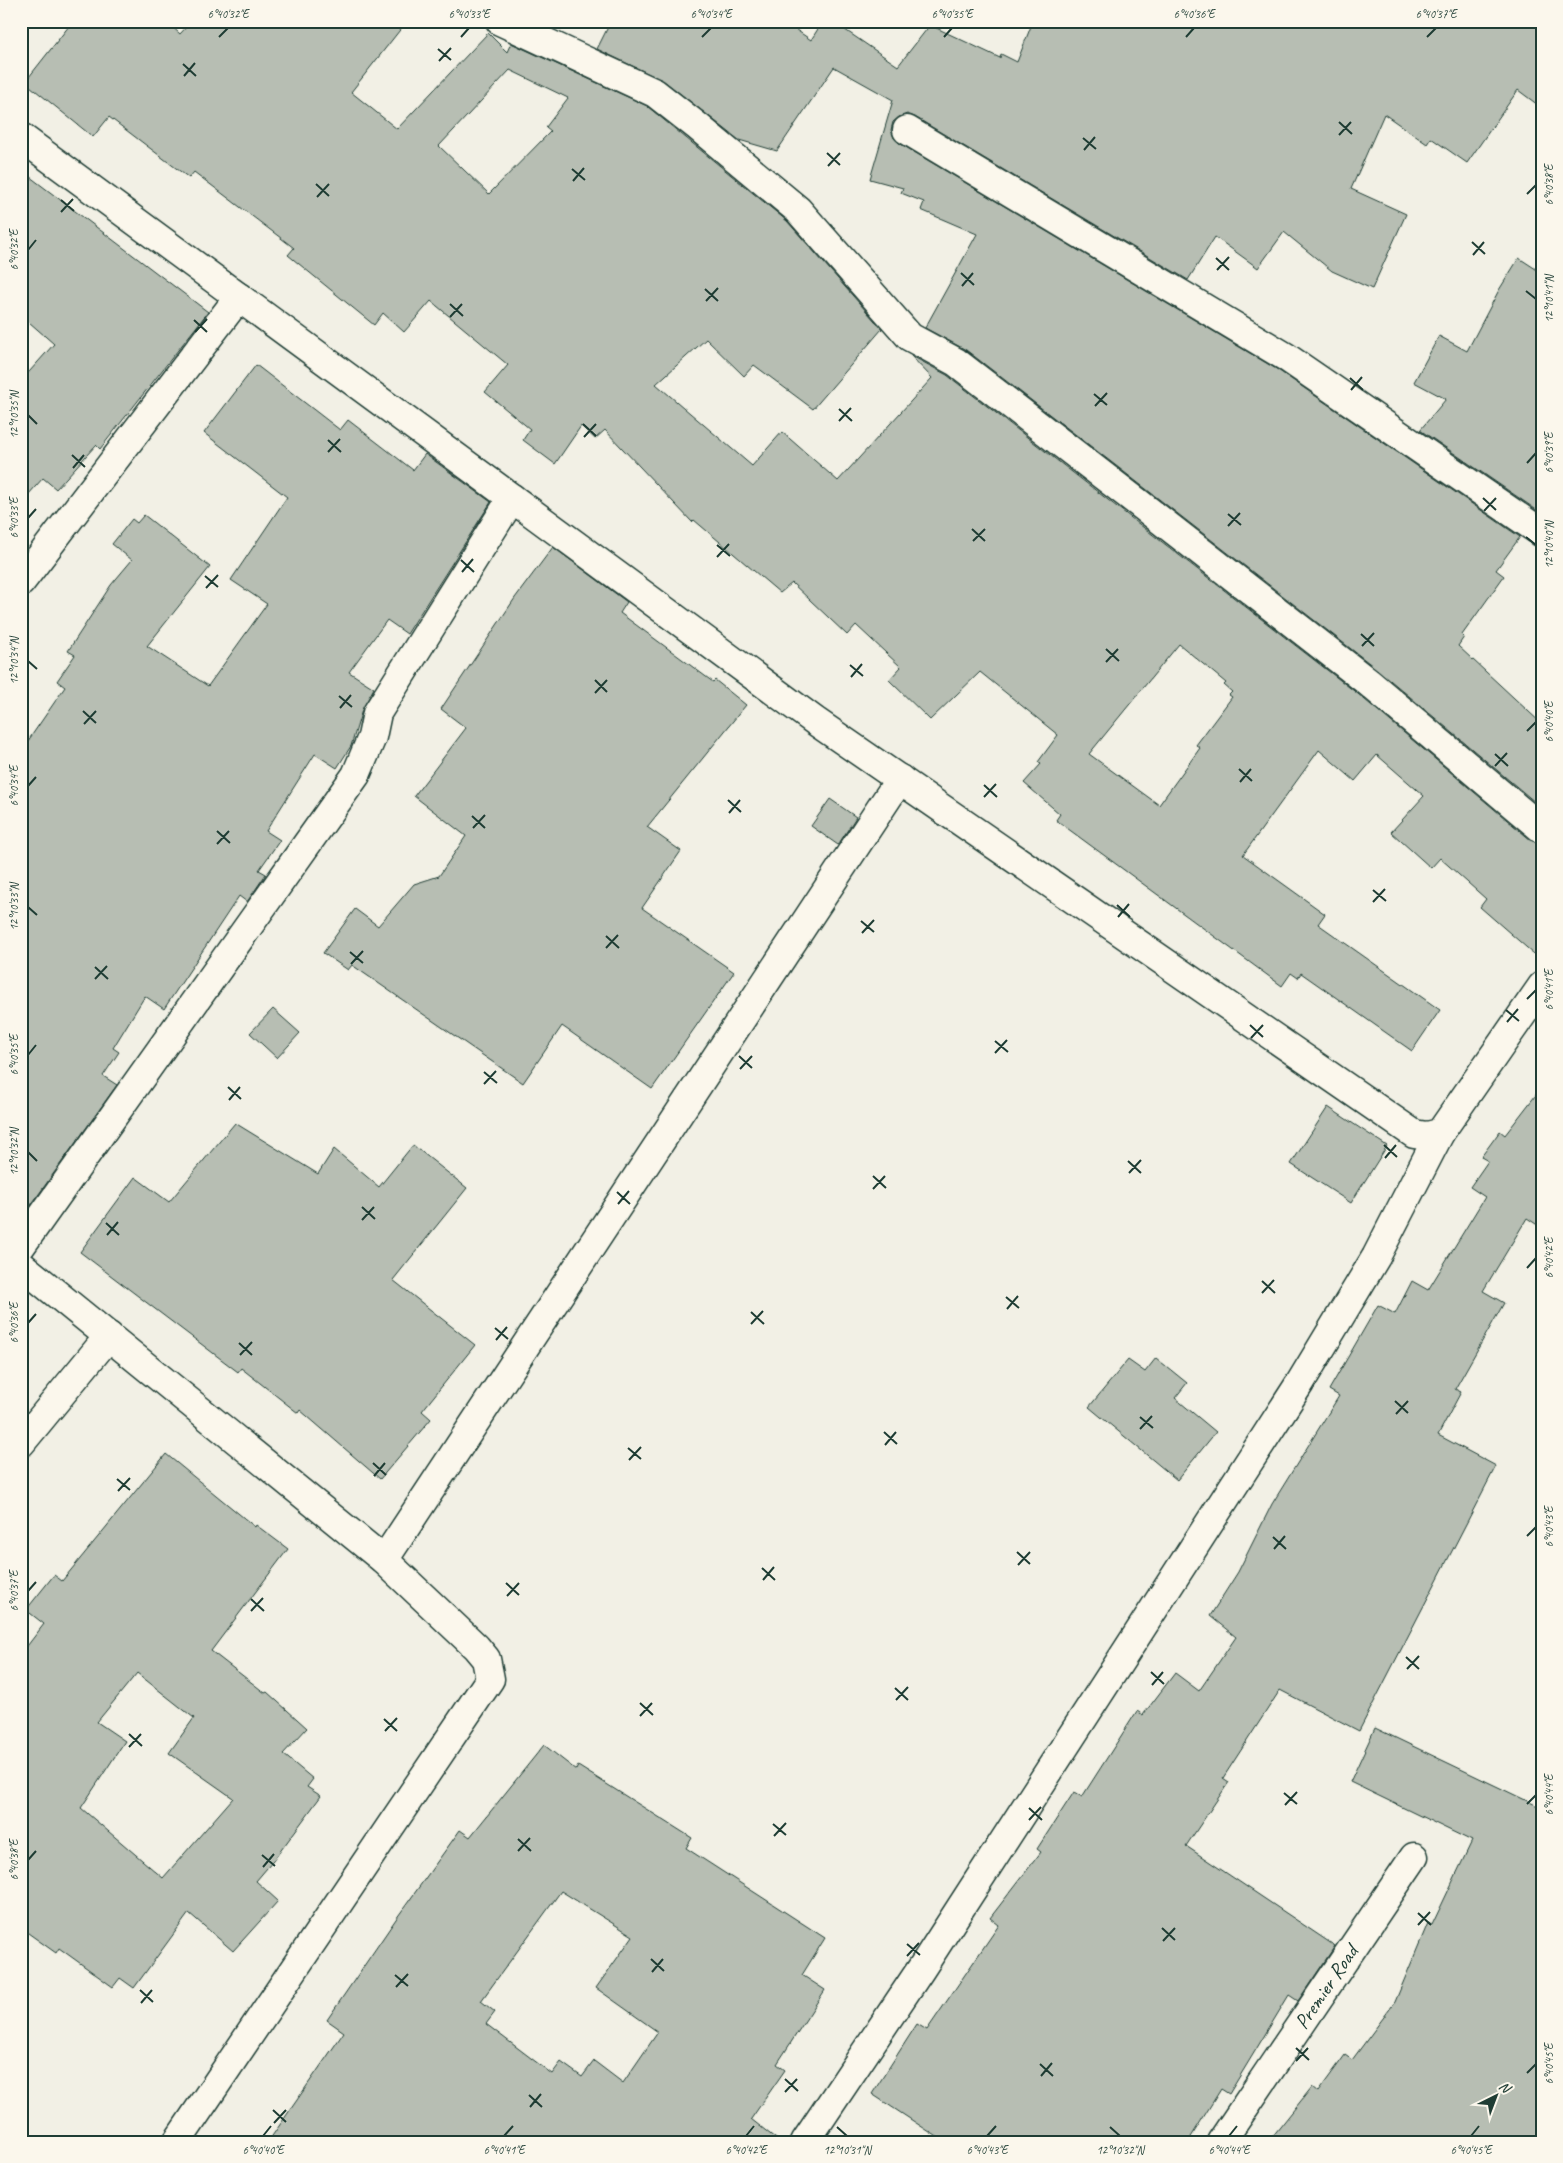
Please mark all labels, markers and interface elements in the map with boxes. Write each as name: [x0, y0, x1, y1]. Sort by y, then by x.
text: 6°40'32"E: [208, 6, 250, 22]
text: 6°40'33"E: [449, 6, 491, 22]
text: 6°40'34"E: [691, 6, 733, 22]
text: 6°40'35"E: [932, 6, 974, 22]
text: 6°40'36"E: [1174, 6, 1216, 22]
text: 6°40'37"E: [1416, 6, 1458, 22]
text: 6°40'38"E: [1541, 163, 1557, 206]
text: 6°40'32"E: [6, 228, 22, 271]
text: 12°10'41"N: [1541, 274, 1557, 323]
text: 12°10'35"N: [6, 390, 22, 439]
text: 6°40'39"E: [1541, 431, 1557, 474]
text: 6°40'33"E: [6, 496, 22, 539]
text: 12°10'40"N: [1541, 520, 1557, 569]
text: 12°10'34"N: [6, 636, 22, 685]
text: 6°40'40"E: [1541, 700, 1557, 743]
text: 6°40'34"E: [6, 764, 22, 807]
text: 12°10'33"N: [6, 882, 22, 931]
text: 6°40'41"E: [1541, 968, 1557, 1011]
text: 6°40'35"E: [6, 1033, 22, 1076]
text: 12°10'32"N: [6, 1127, 22, 1176]
text: 6°40'42"E: [1541, 1236, 1557, 1279]
text: 6°40'36"E: [6, 1301, 22, 1344]
text: 6°40'43"E: [1541, 1505, 1557, 1548]
text: 6°40'37"E: [6, 1569, 22, 1612]
text: 6°40'44"E: [1541, 1773, 1557, 1816]
text: 6°40'38"E: [6, 1838, 22, 1881]
street label: Premier Road: [1289, 1937, 1366, 2034]
text: 6°40'45"E: [1541, 2042, 1557, 2085]
north arrow: [1470, 2070, 1520, 2120]
text: N: [1495, 2077, 1515, 2097]
text: 6°40'40"E: [243, 2142, 285, 2158]
text: 6°40'41"E: [484, 2142, 526, 2158]
text: 6°40'42"E: [726, 2142, 768, 2158]
text: 12°10'31"N: [823, 2142, 872, 2158]
text: 6°40'43"E: [967, 2142, 1009, 2158]
text: 12°10'32"N: [1096, 2142, 1145, 2158]
text: 6°40'44"E: [1209, 2142, 1251, 2158]
text: 6°40'45"E: [1451, 2142, 1493, 2158]

